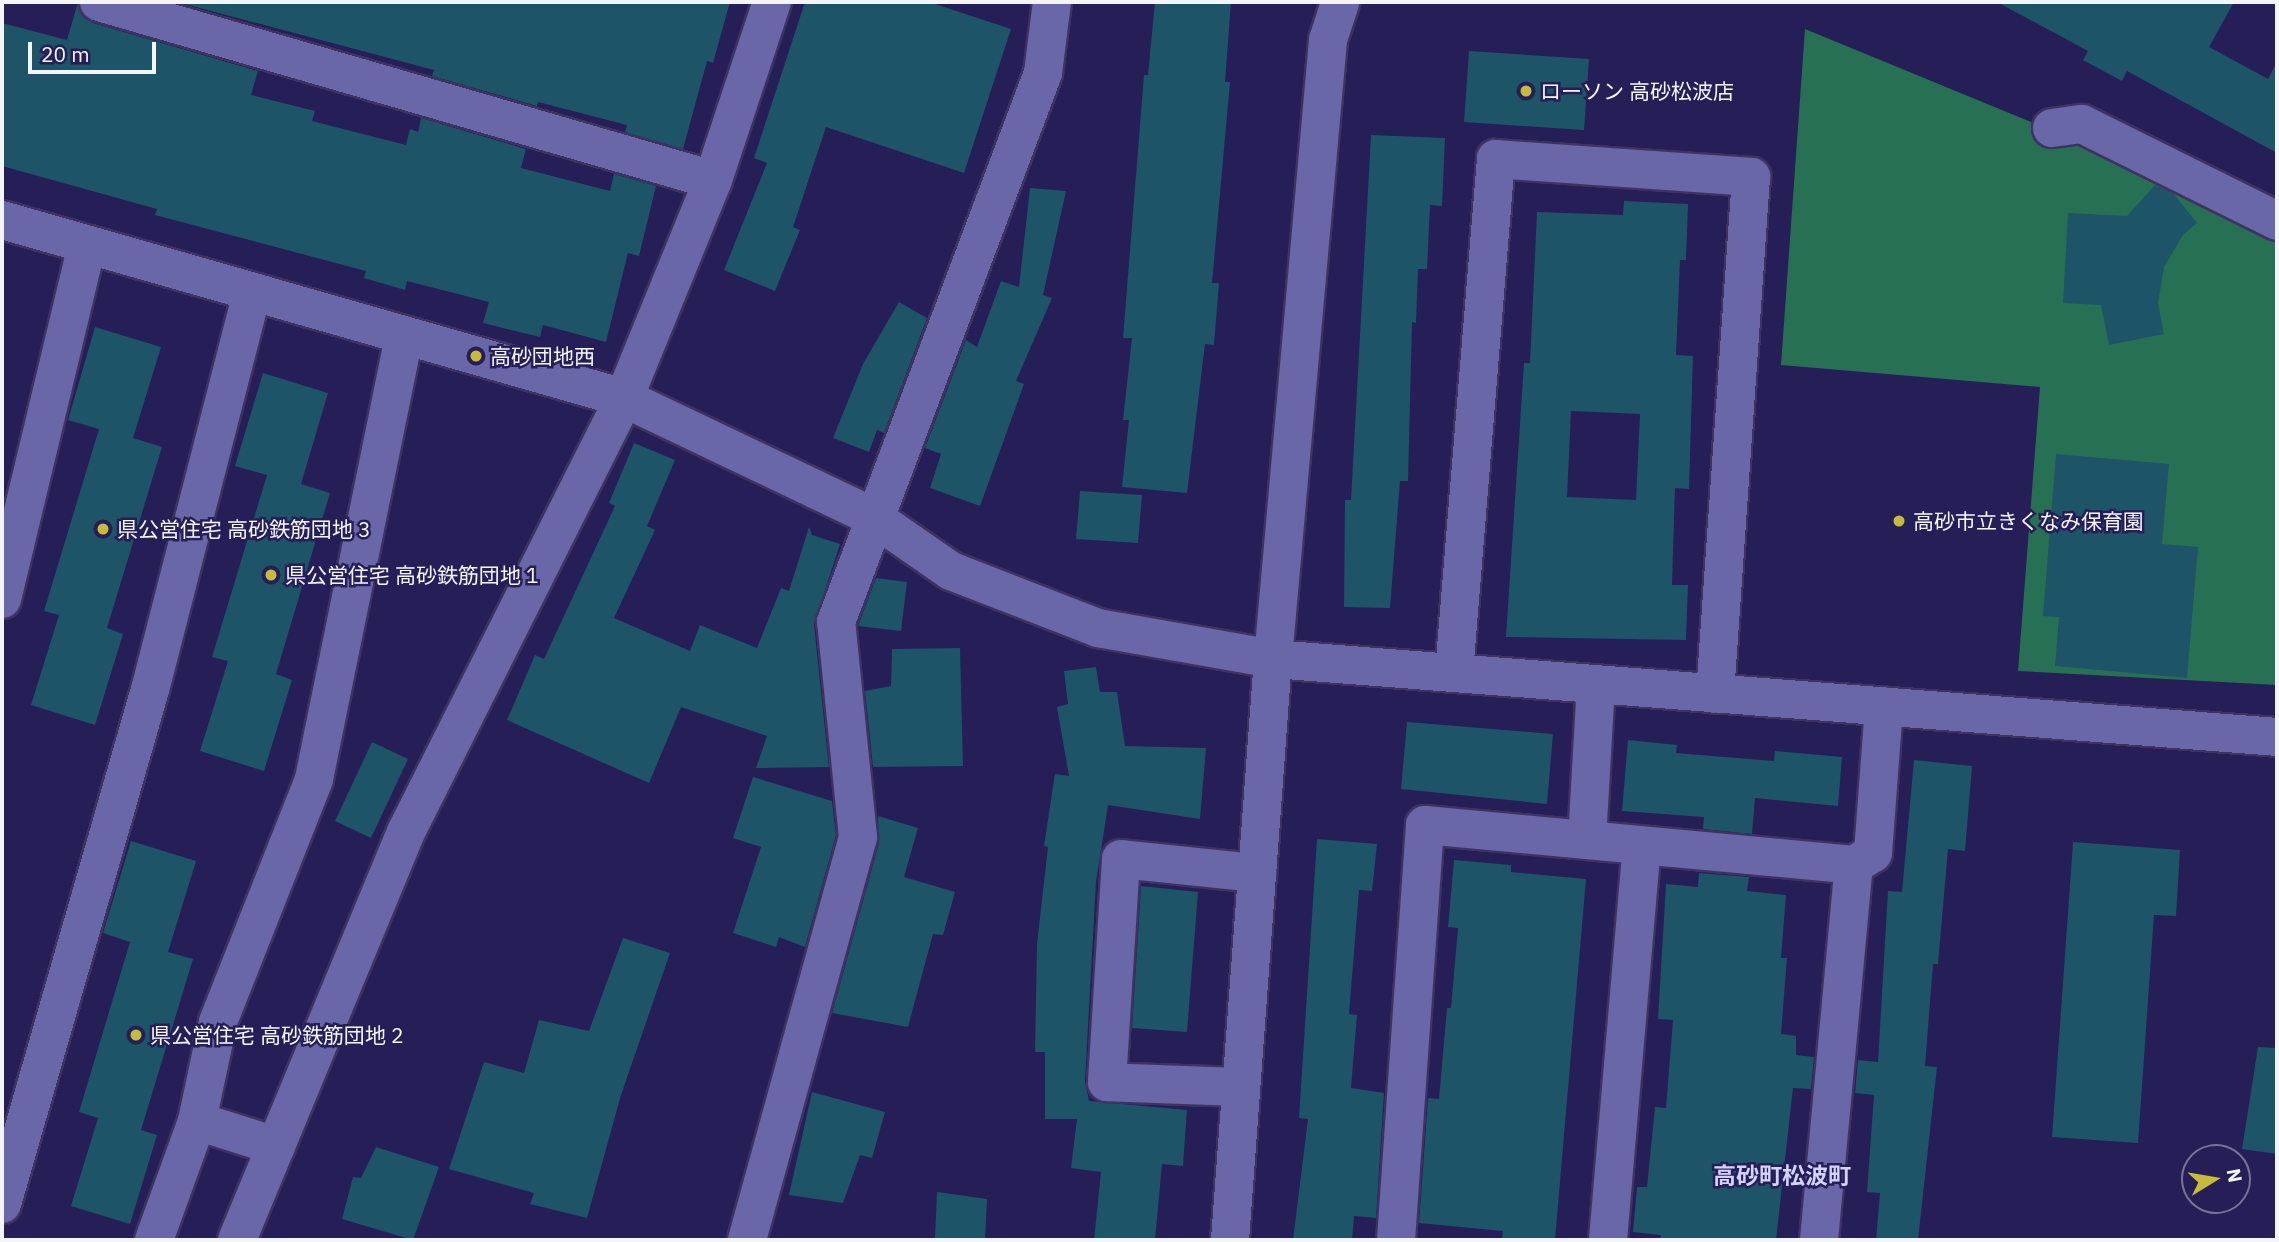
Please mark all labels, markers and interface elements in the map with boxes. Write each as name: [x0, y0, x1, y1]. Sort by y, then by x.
scale bar: [32, 28, 159, 72]
text: 20 m: [41, 40, 90, 68]
place label: ローソン 高砂松波店: [1540, 78, 1734, 104]
marker: ローソン 高砂松波店: [1518, 83, 1534, 99]
place label: 高砂団地西: [490, 343, 595, 369]
marker: 高砂団地西: [468, 348, 484, 364]
place label: 高砂市立きくなみ保育園: [1913, 508, 2144, 534]
marker: 高砂市立きくなみ保育園: [1891, 513, 1907, 529]
place label: 県公営住宅 高砂鉄筋団地 3: [117, 516, 371, 542]
marker: 県公営住宅 高砂鉄筋団地 3: [95, 521, 111, 537]
place label: 県公営住宅 高砂鉄筋団地 1: [285, 562, 539, 588]
marker: 県公営住宅 高砂鉄筋団地 1: [263, 567, 279, 583]
place label: 県公営住宅 高砂鉄筋団地 2: [150, 1022, 404, 1048]
marker: 県公営住宅 高砂鉄筋団地 2: [128, 1027, 144, 1043]
north arrow: [2181, 1144, 2251, 1214]
district label: 高砂町松波町: [1713, 1161, 1851, 1189]
text: N: [2222, 1166, 2248, 1184]

